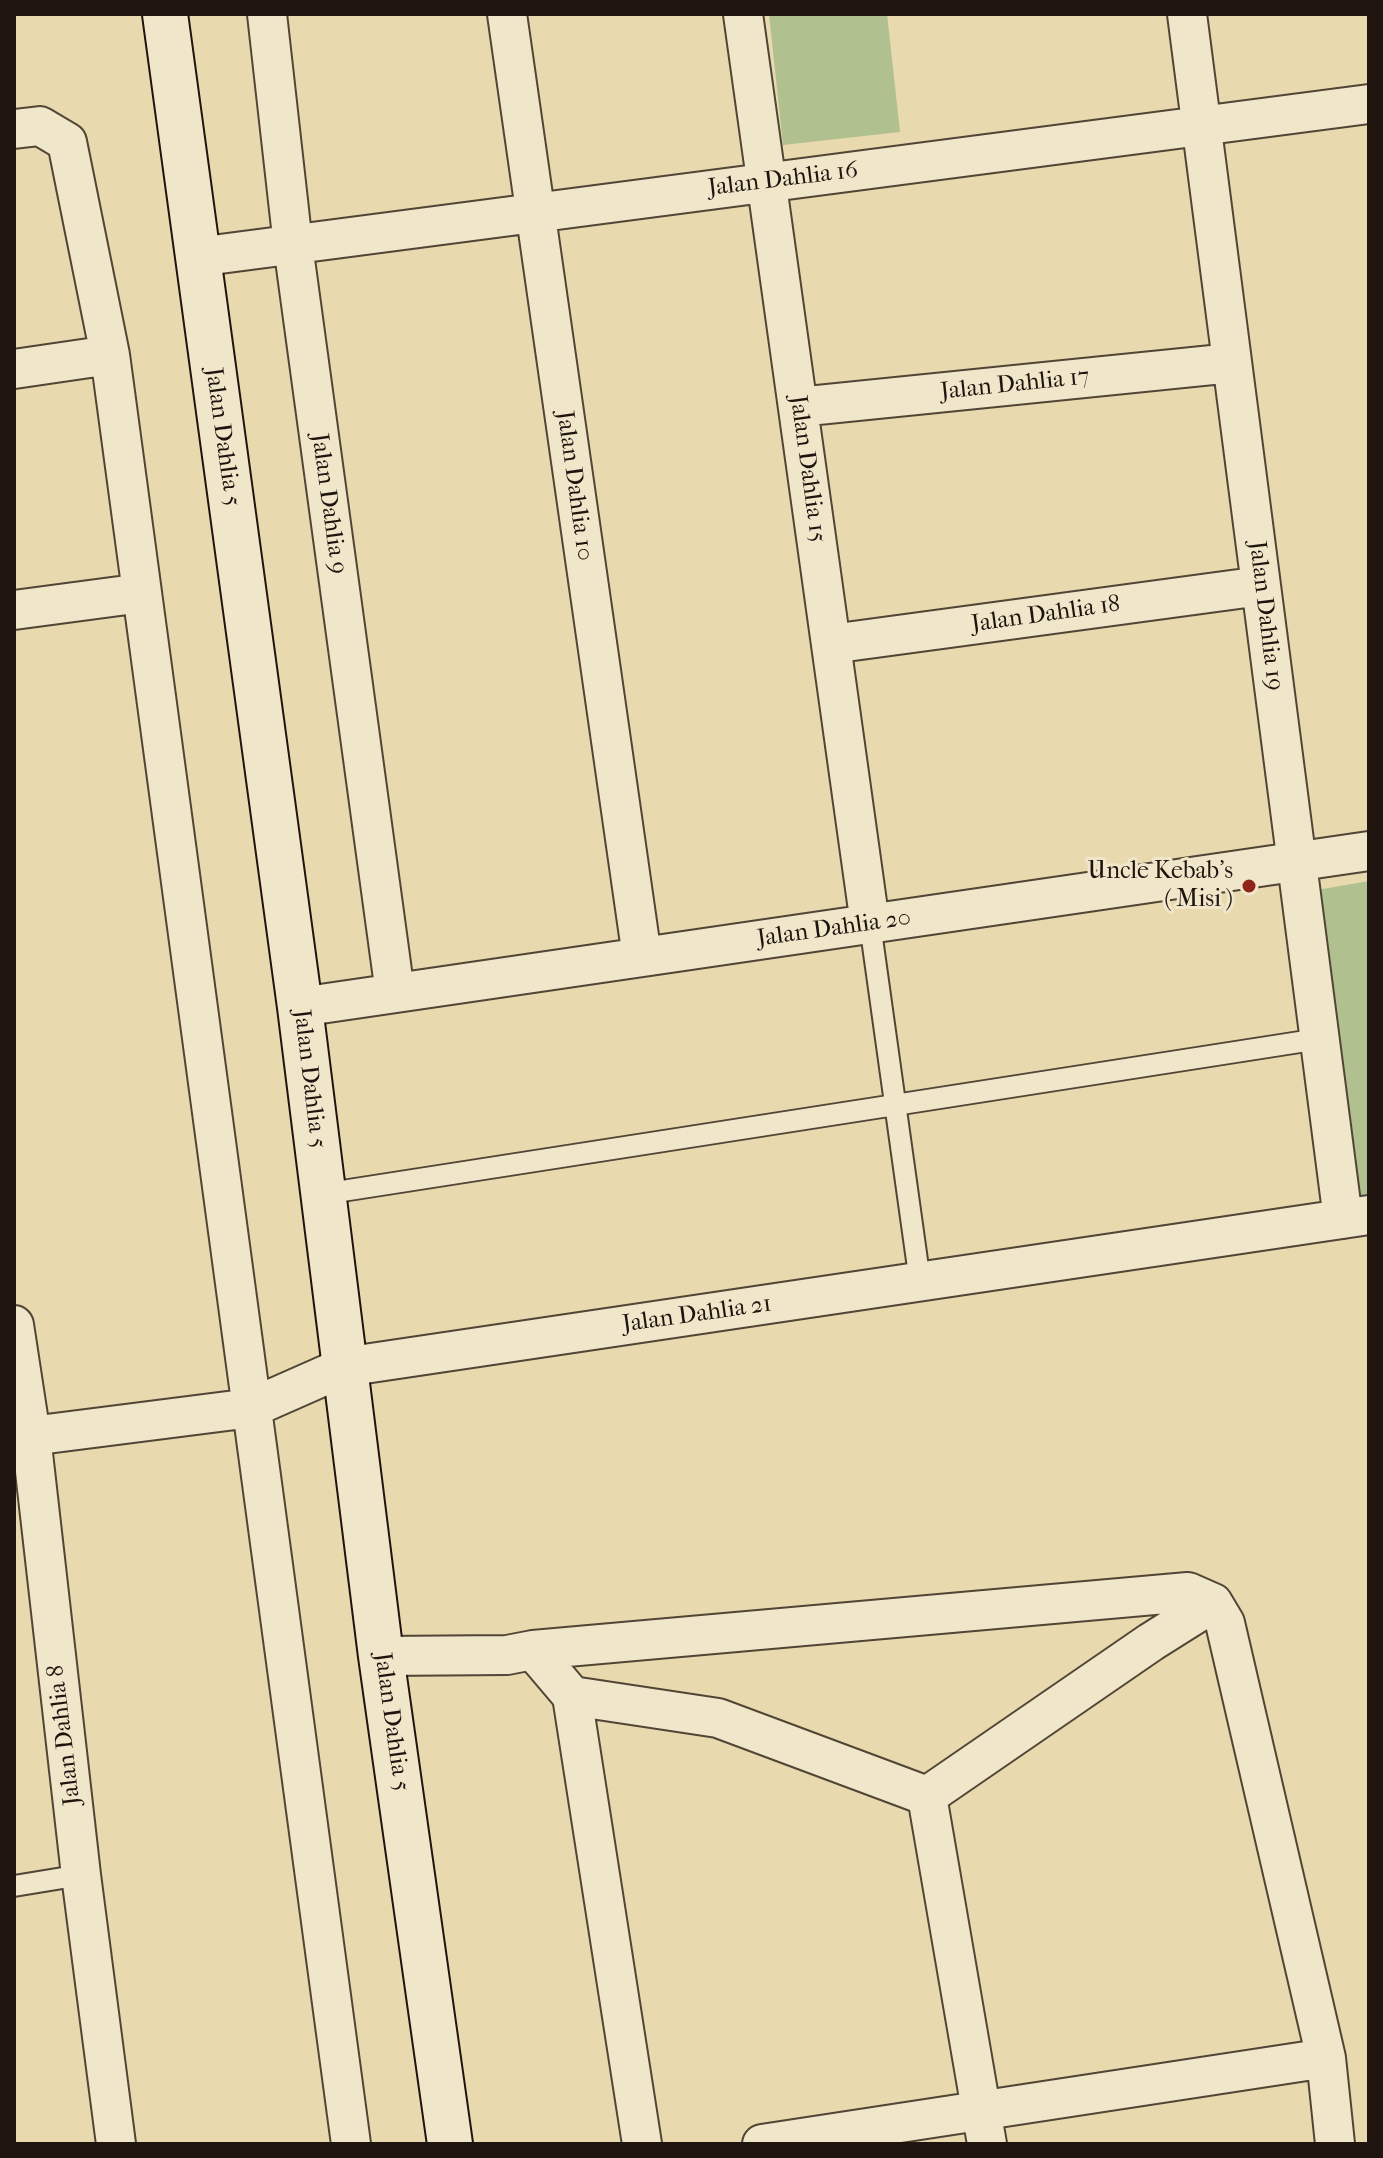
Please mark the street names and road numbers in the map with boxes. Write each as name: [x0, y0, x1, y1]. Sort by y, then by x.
street label: Jalan Dahlia 16: [706, 157, 860, 203]
street label: Jalan Dahlia 17: [939, 363, 1091, 407]
street label: Jalan Dahlia 5: [198, 366, 246, 508]
street label: Jalan Dahlia 15: [782, 394, 832, 544]
street label: Jalan Dahlia 10: [549, 409, 599, 563]
street label: Jalan Dahlia 9: [304, 432, 352, 576]
street label: Jalan Dahlia 19: [1242, 540, 1288, 692]
street label: Jalan Dahlia 18: [970, 590, 1122, 640]
street label: Jalan Dahlia 20: [755, 904, 913, 954]
street label: Jalan Dahlia 5: [286, 1008, 332, 1150]
street label: Jalan Dahlia 21: [621, 1290, 773, 1340]
street label: Jalan Dahlia 5: [367, 1651, 415, 1793]
street label: Jalan Dahlia 8: [42, 1663, 88, 1807]

